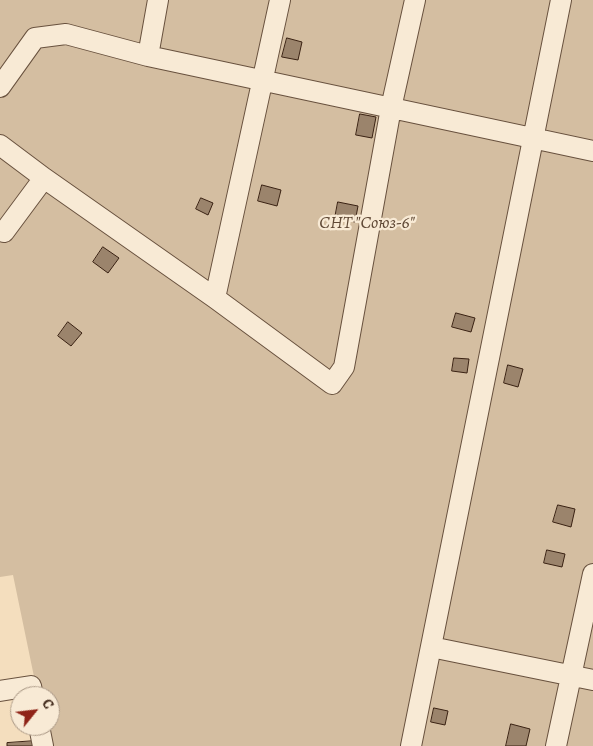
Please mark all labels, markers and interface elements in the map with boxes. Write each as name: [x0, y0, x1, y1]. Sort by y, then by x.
park label: СНТ "Союз-6": [319, 213, 415, 235]
north arrow: [10, 686, 60, 736]
text: С: [37, 696, 58, 712]

